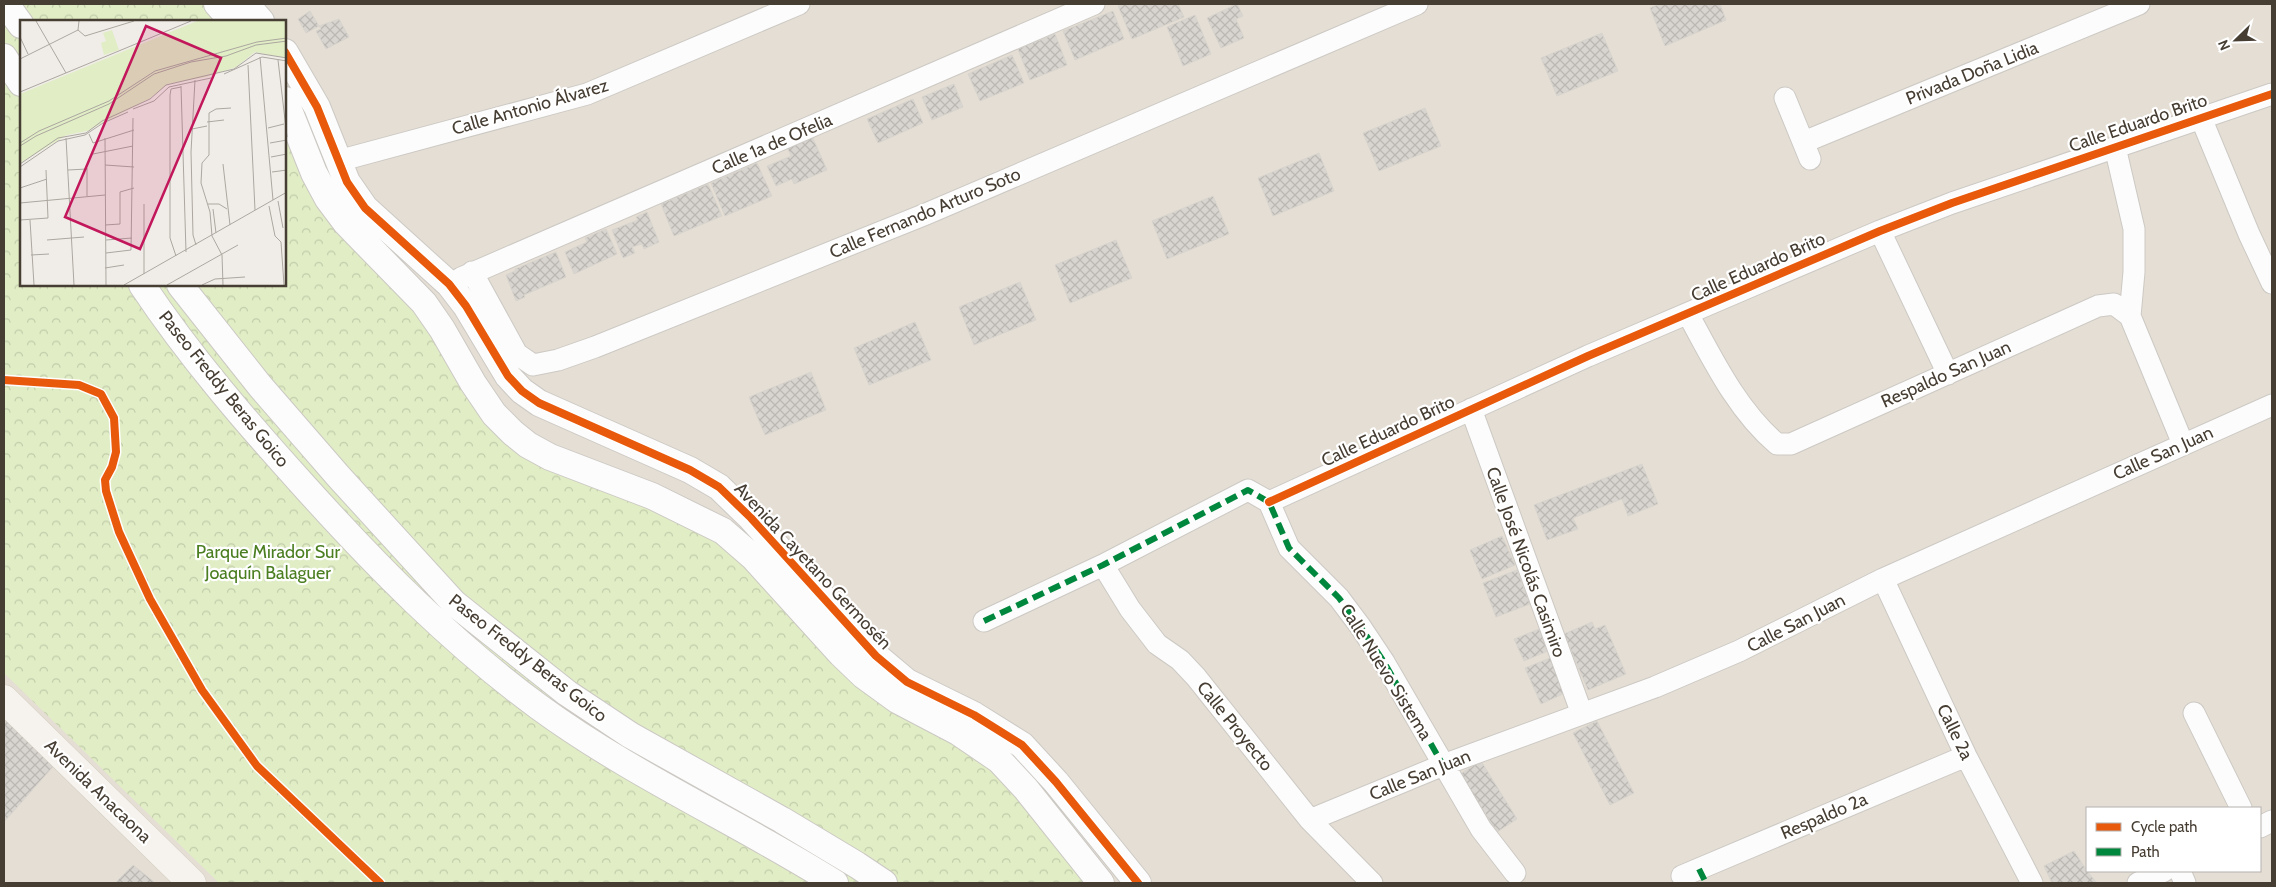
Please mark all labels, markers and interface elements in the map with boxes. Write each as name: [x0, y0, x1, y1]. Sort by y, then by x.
north arrow: [2211, 15, 2261, 65]
inset map: [20, 20, 286, 286]
street label: Privada Doña Lidia: [1903, 36, 2042, 110]
text: N: [2214, 37, 2234, 53]
street label: Calle Antonio Álvarez: [449, 74, 611, 140]
street label: Calle Eduardo Brito: [2066, 89, 2210, 157]
street label: Calle 1a de Ofelia: [708, 109, 836, 179]
street label: Calle Fernando Arturo Soto: [826, 163, 1024, 263]
street label: Calle Eduardo Brito: [1687, 228, 1829, 306]
street label: Paseo Freddy Beras Goico: [154, 306, 294, 472]
street label: Respaldo San Juan: [1878, 336, 2014, 412]
street label: Calle Eduardo Brito: [1318, 390, 1458, 472]
street label: Calle San Juan: [2110, 421, 2216, 485]
street label: Calle José Nicolás Casimiro: [1481, 464, 1571, 660]
street label: Avenida Cayetano Germosén: [730, 478, 896, 654]
park label: Parque Mirador Sur Joaquín Balaguer: [196, 541, 341, 584]
street label: Paseo Freddy Beras Goico: [444, 589, 612, 727]
street label: Calle San Juan: [1743, 589, 1849, 657]
street label: Calle Nuevo Sistema: [1335, 600, 1437, 744]
street label: Calle Proyecto: [1192, 677, 1278, 775]
street label: Calle 2a: [1932, 700, 1978, 764]
street label: Avenida Anacaona: [40, 734, 156, 848]
street label: Calle San Juan: [1366, 745, 1474, 805]
street label: Respaldo 2a: [1777, 788, 1871, 844]
legend: [2086, 807, 2261, 872]
text: Cycle path: [2131, 818, 2197, 836]
text: Path: [2131, 843, 2160, 861]

